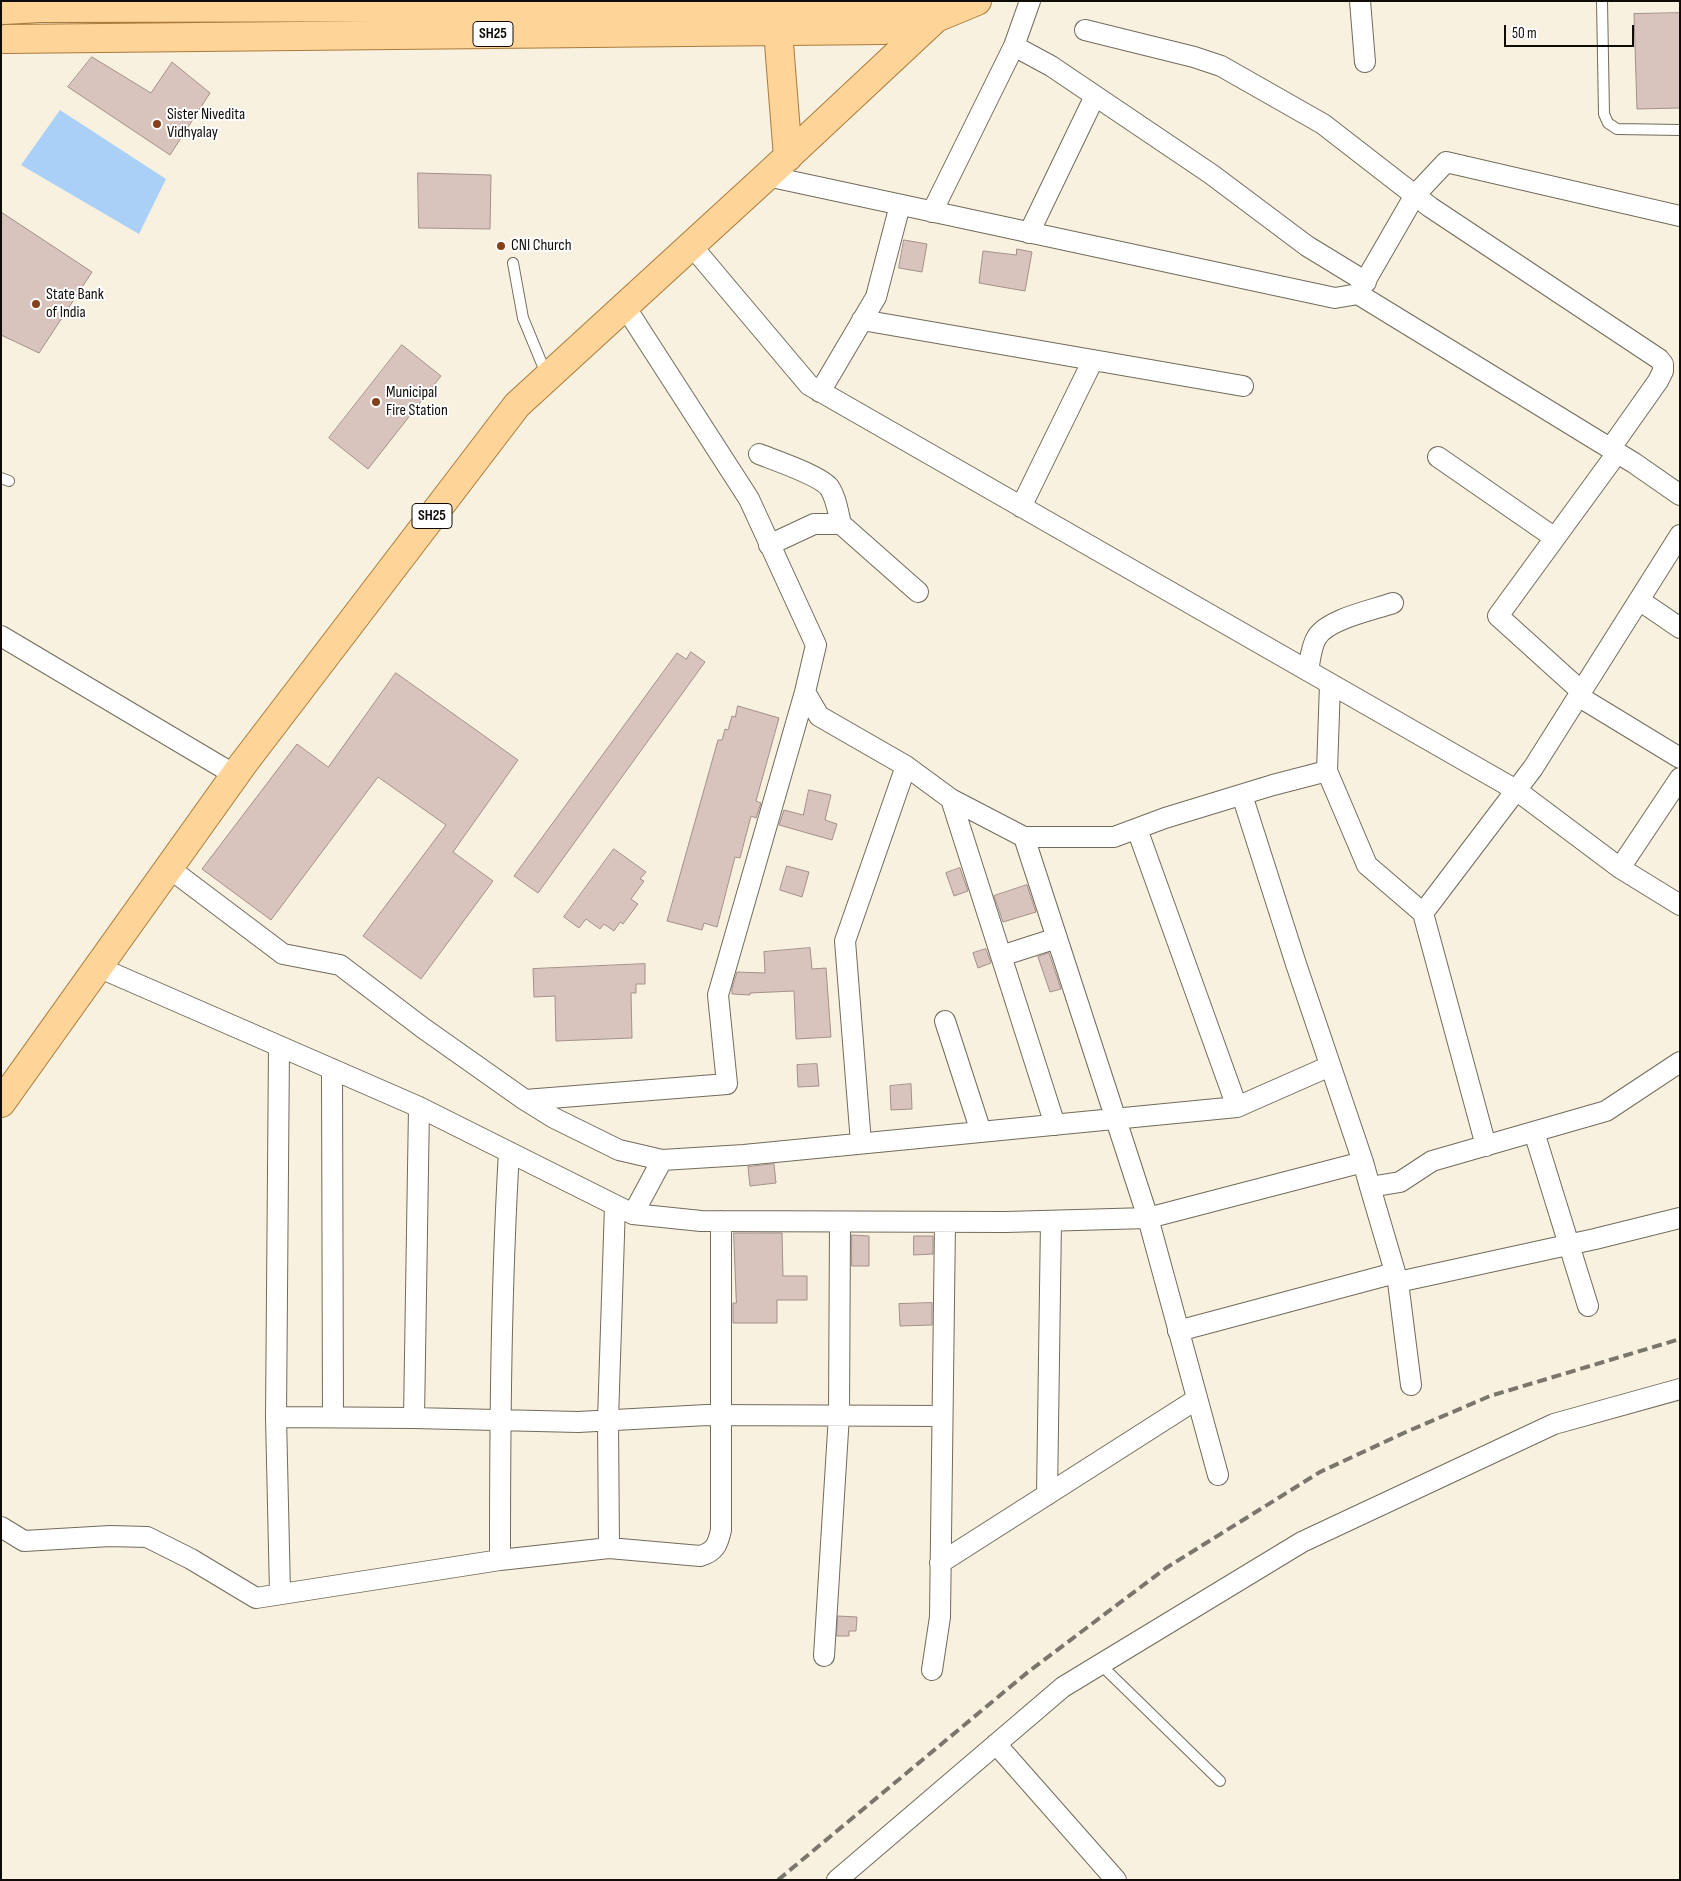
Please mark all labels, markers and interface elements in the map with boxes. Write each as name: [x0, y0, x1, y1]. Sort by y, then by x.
scale bar: [1506, 15, 1636, 47]
road number: SH25: [473, 22, 513, 46]
text: 50 m: [1512, 24, 1537, 43]
place label: Sister Nivedita Vidhyalay: [167, 105, 245, 143]
marker: Sister Nivedita Vidhyalay: [151, 118, 163, 130]
place label: CNI Church: [511, 236, 572, 256]
marker: CNI Church: [495, 240, 507, 252]
place label: State Bank of India: [46, 285, 104, 323]
marker: State Bank of India: [30, 298, 42, 310]
place label: Municipal Fire Station: [386, 383, 448, 421]
marker: Municipal Fire Station: [370, 396, 382, 408]
road number: SH25: [412, 504, 452, 528]

